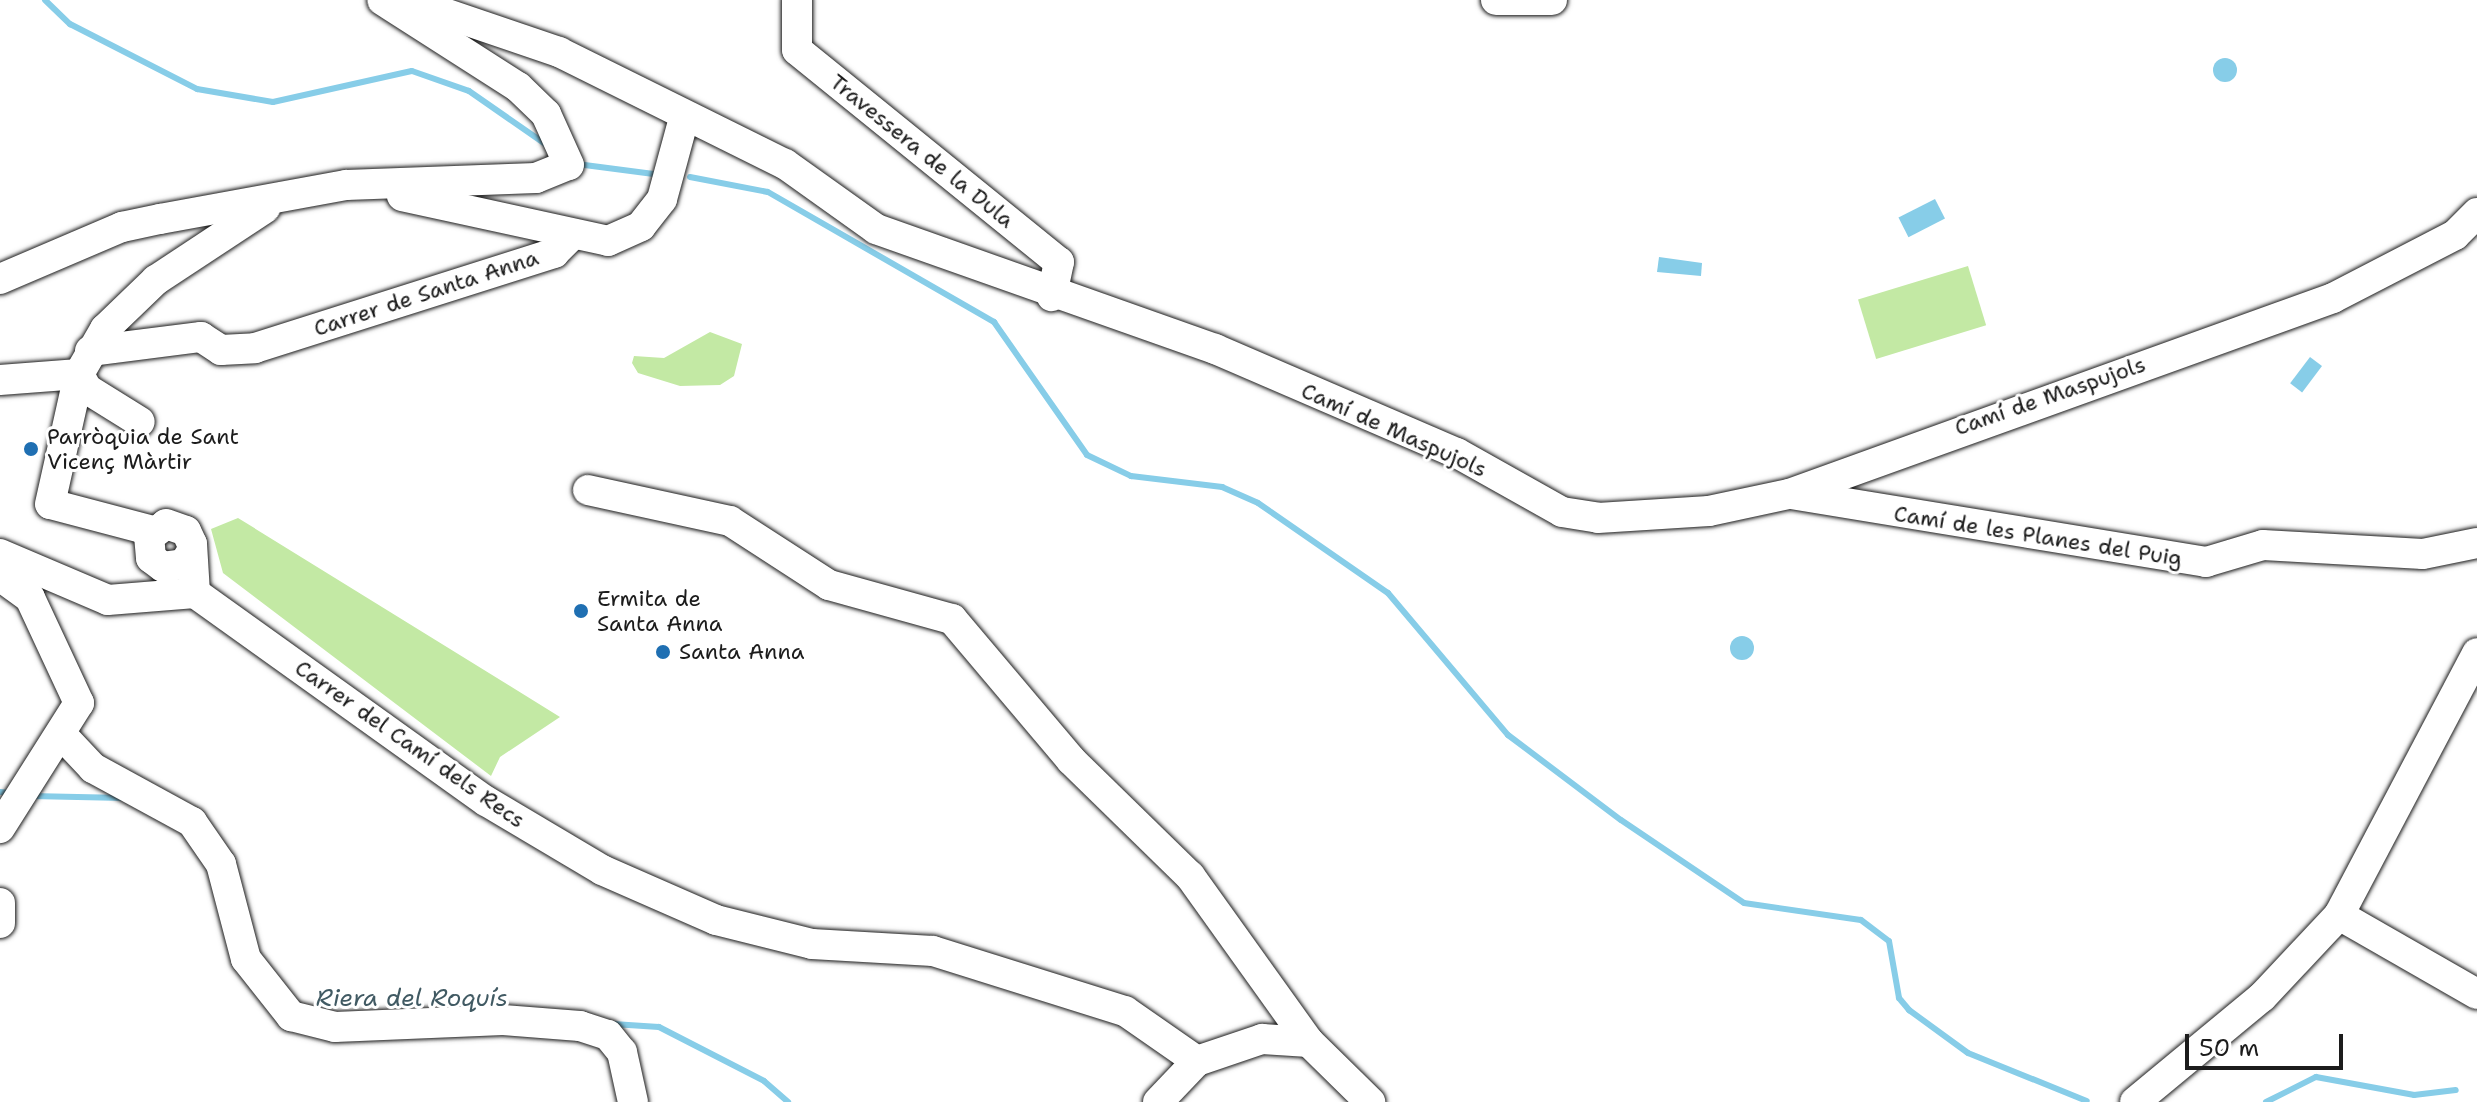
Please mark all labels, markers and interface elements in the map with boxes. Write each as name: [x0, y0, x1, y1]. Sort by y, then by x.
street label: Travessera de la Dula: [825, 69, 1019, 233]
street label: Carrer de Santa Anna: [310, 244, 542, 342]
street label: Camí de Maspujols: [1951, 351, 2149, 441]
street label: Camí de Maspujols: [1297, 377, 1491, 483]
place label: Parròquia de Sant Vicenç Màrtir: [47, 423, 239, 474]
marker: Parròquia de Sant Vicenç Màrtir: [22, 440, 40, 458]
street label: Camí de les Planes del Puig: [1892, 500, 2184, 572]
place label: Ermita de Santa Anna: [597, 585, 723, 636]
marker: Ermita de Santa Anna: [572, 602, 590, 620]
place label: Santa Anna: [679, 639, 805, 665]
marker: Santa Anna: [654, 643, 672, 661]
street label: Carrer del Camí dels Recs: [290, 654, 530, 834]
water label: Riera del Roquís: [316, 985, 508, 1013]
scale bar: [2189, 1018, 2347, 1068]
text: 50 m: [2199, 1032, 2259, 1064]

